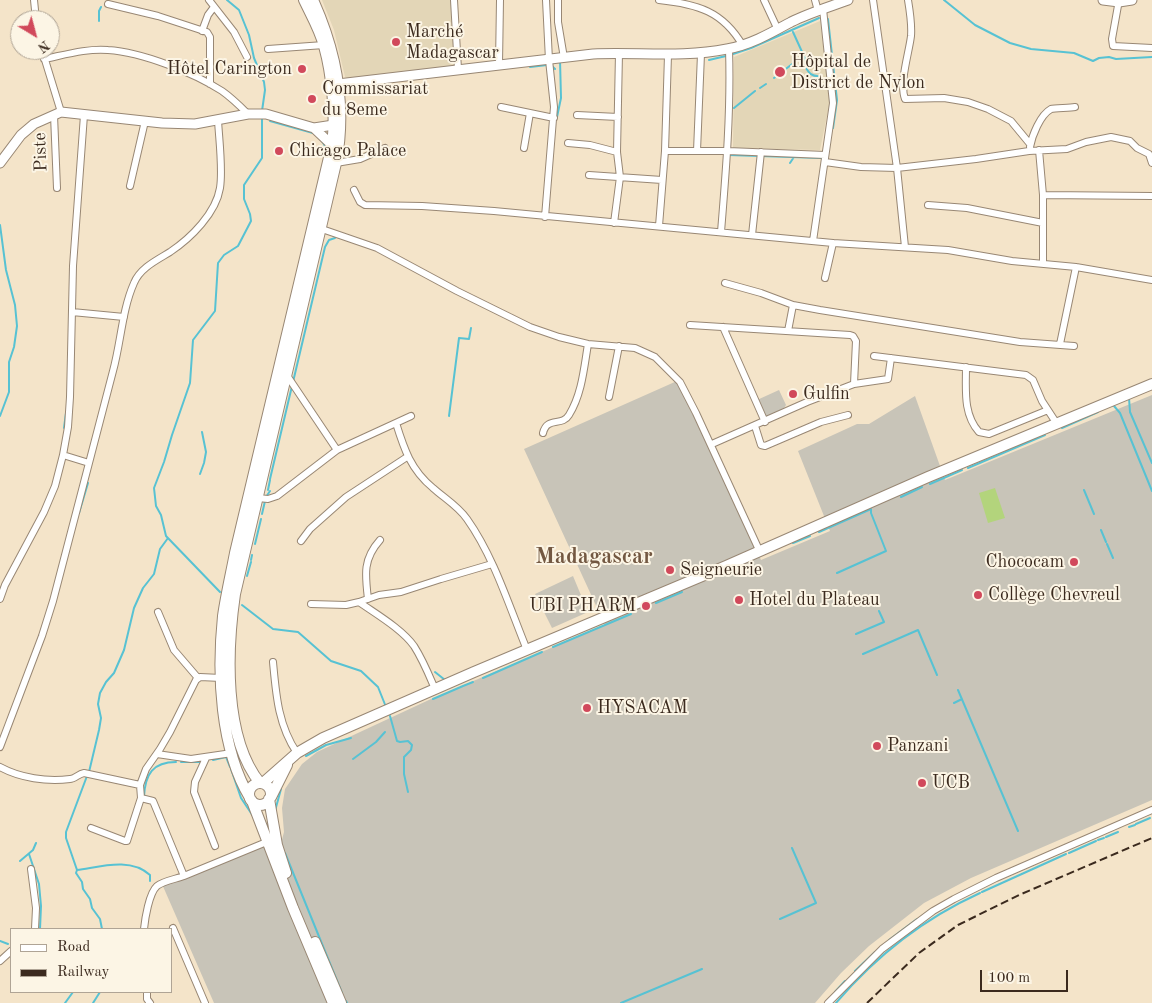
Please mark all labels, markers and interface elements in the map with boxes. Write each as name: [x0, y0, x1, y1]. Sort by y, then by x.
north arrow: [10, 10, 60, 60]
place label: Marché Madagascar: [406, 21, 499, 64]
marker: Marché Madagascar: [390, 36, 402, 48]
text: N: [35, 37, 52, 55]
place label: Hôpital de District de Nylon: [791, 51, 925, 94]
place label: Hôtel Carington: [167, 58, 292, 80]
marker: Hôtel Carington: [296, 63, 308, 75]
marker: Hôpital de District de Nylon: [773, 65, 787, 79]
place label: Commissariat du 8eme: [322, 78, 428, 120]
marker: Commissariat du 8eme: [306, 93, 318, 105]
street label: Piste: [30, 132, 52, 172]
place label: Chicago Palace: [289, 140, 406, 162]
marker: Chicago Palace: [273, 145, 285, 157]
place label: Gulfin: [803, 383, 850, 405]
marker: Gulfin: [787, 388, 799, 400]
district label: Madagascar: [535, 544, 653, 570]
place label: Chococam: [985, 551, 1064, 573]
marker: Chococam: [1068, 556, 1080, 568]
place label: Seigneurie: [680, 559, 762, 581]
marker: Seigneurie: [664, 564, 676, 576]
place label: Collège Chevreul: [988, 584, 1120, 606]
place label: Hotel du Plateau: [749, 589, 880, 611]
marker: Collège Chevreul: [972, 589, 984, 601]
marker: Hotel du Plateau: [733, 594, 745, 606]
place label: UBI PHARM: [529, 595, 636, 617]
marker: UBI PHARM: [640, 600, 652, 612]
place label: HYSACAM: [597, 697, 688, 719]
marker: HYSACAM: [581, 702, 593, 714]
place label: Panzani: [887, 735, 948, 757]
marker: Panzani: [871, 740, 883, 752]
place label: UCB: [932, 772, 970, 794]
marker: UCB: [916, 777, 928, 789]
legend: [10, 928, 172, 993]
text: Road: [57, 940, 90, 955]
scale bar: [982, 960, 1070, 992]
text: Railway: [57, 965, 110, 980]
text: 100 m: [988, 971, 1030, 986]

